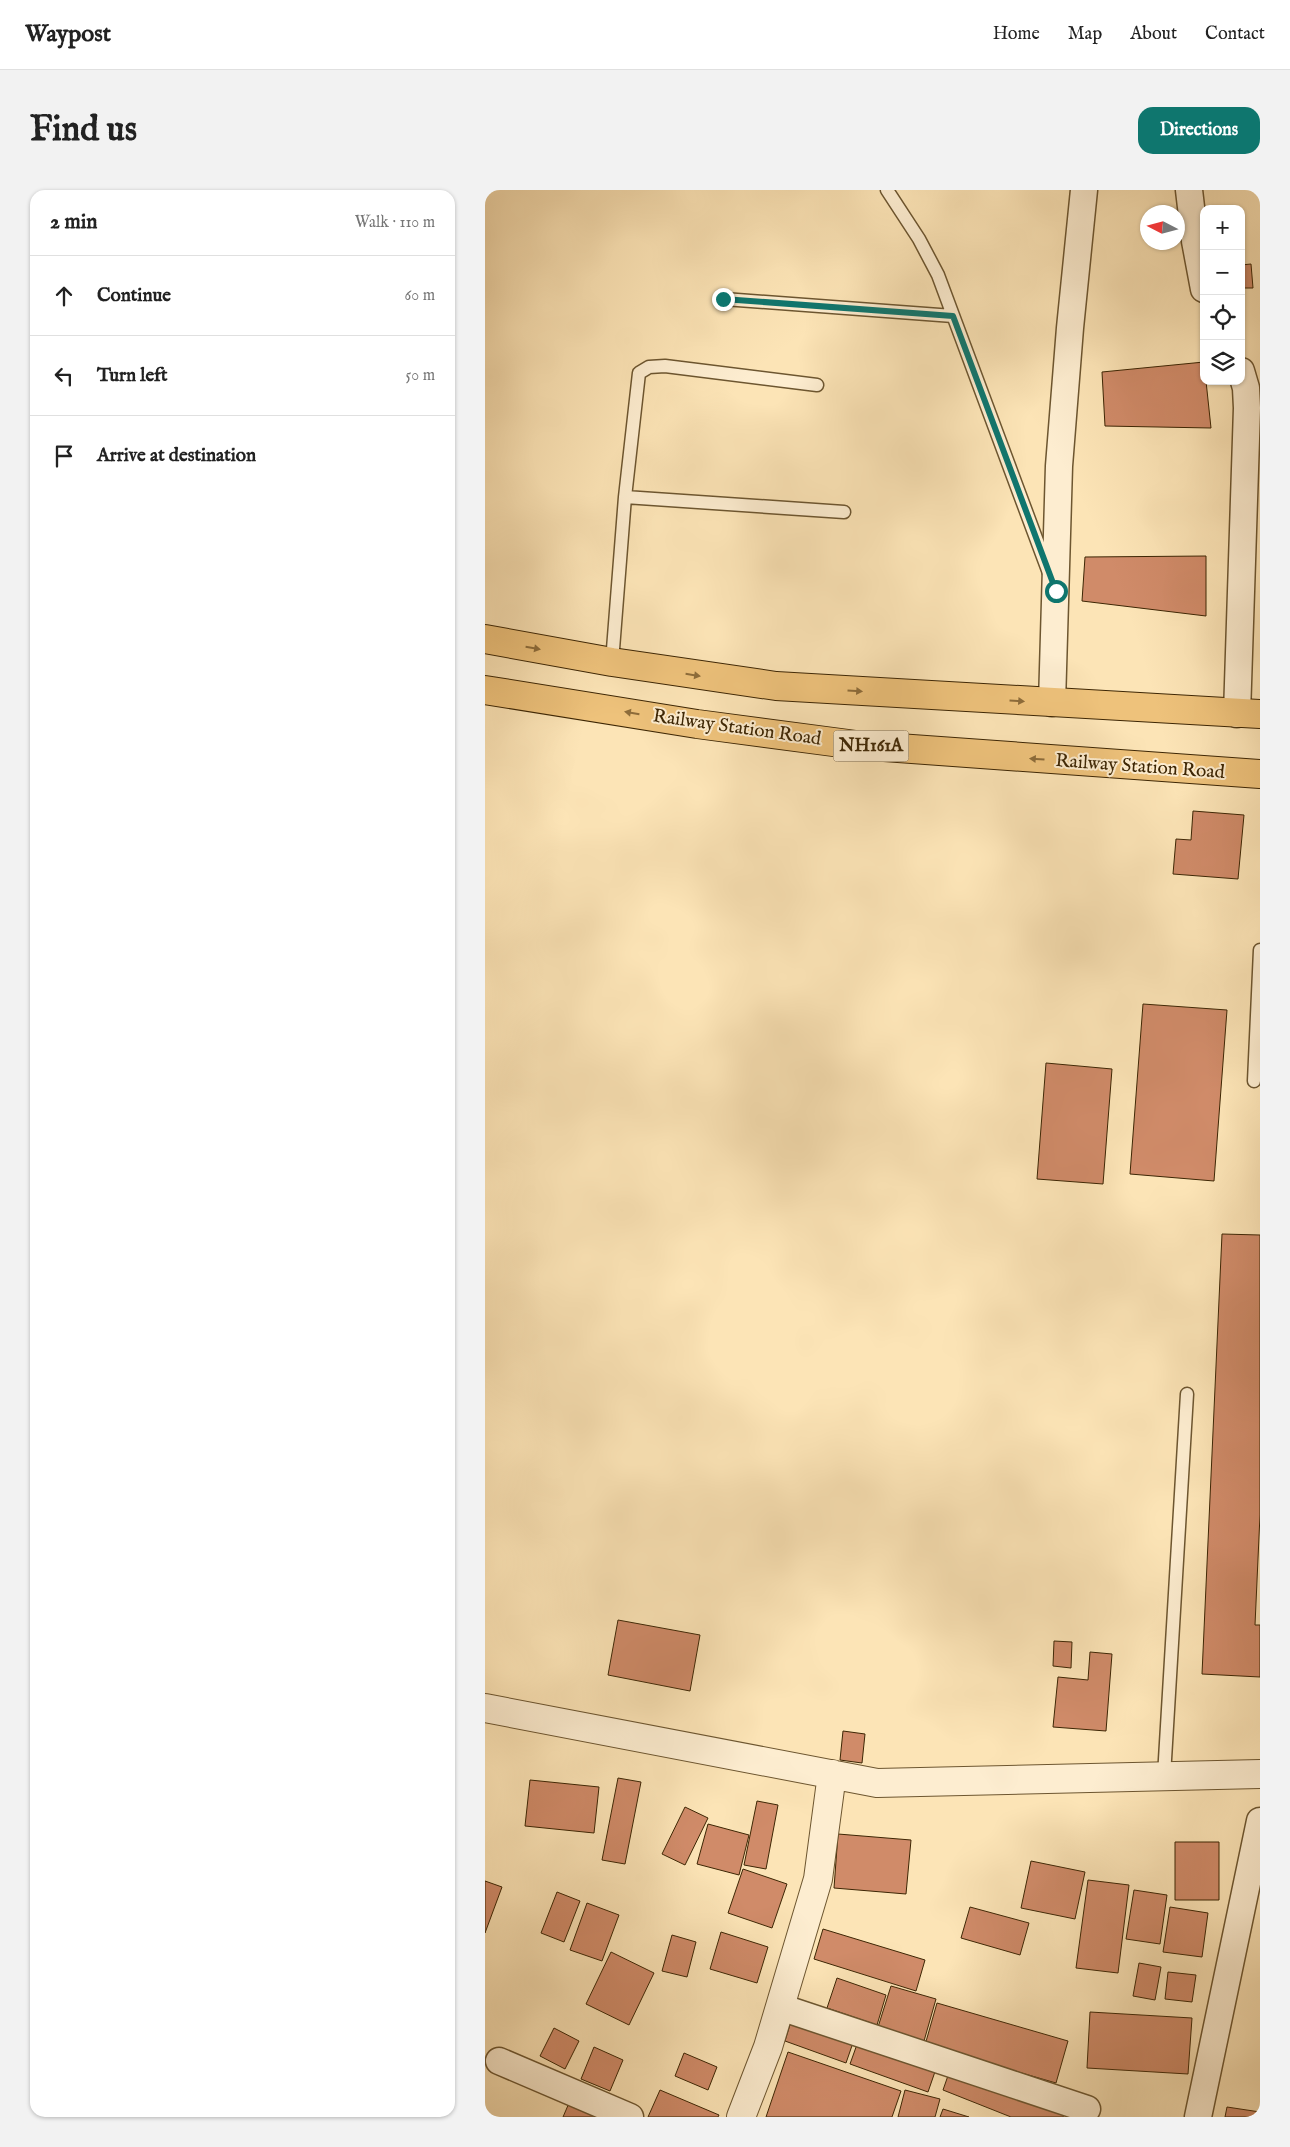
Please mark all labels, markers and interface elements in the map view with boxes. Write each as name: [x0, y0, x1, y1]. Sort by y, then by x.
text: Waypost: [25, 19, 111, 50]
text: Home: [993, 23, 1040, 46]
text: Map: [1068, 23, 1102, 46]
text: About: [1130, 23, 1177, 46]
text: Contact: [1205, 23, 1265, 46]
button: Directions: [1138, 107, 1260, 154]
text: Find us: [30, 108, 137, 153]
north arrow: [1140, 205, 1185, 250]
map controls: [1200, 205, 1245, 385]
button: +: [1200, 205, 1245, 250]
text: 2 min: [50, 209, 97, 236]
text: Walk · 110 m: [355, 213, 435, 233]
button: −: [1200, 250, 1245, 295]
icon: ahead: [50, 282, 78, 310]
text: Continue: [97, 284, 171, 308]
text: 60 m: [405, 286, 435, 306]
route end: [712, 288, 735, 311]
button: locate: [1200, 295, 1245, 340]
button: layers: [1200, 340, 1245, 385]
icon: left: [50, 362, 78, 390]
text: Turn left: [97, 364, 168, 388]
text: 50 m: [406, 366, 435, 386]
icon: arrive: [50, 442, 78, 470]
text: Arrive at destination: [97, 444, 256, 468]
route start: [1045, 580, 1068, 603]
one-way arrow: [525, 644, 541, 652]
one-way arrow: [686, 671, 702, 679]
one-way arrow: [847, 687, 863, 695]
one-way arrow: [1009, 697, 1025, 705]
street label: Railway Station Road: [651, 704, 824, 752]
one-way arrow: [624, 709, 640, 717]
road number: NH161A: [833, 730, 909, 762]
street label: Railway Station Road: [1054, 749, 1226, 785]
one-way arrow: [1029, 754, 1045, 762]

